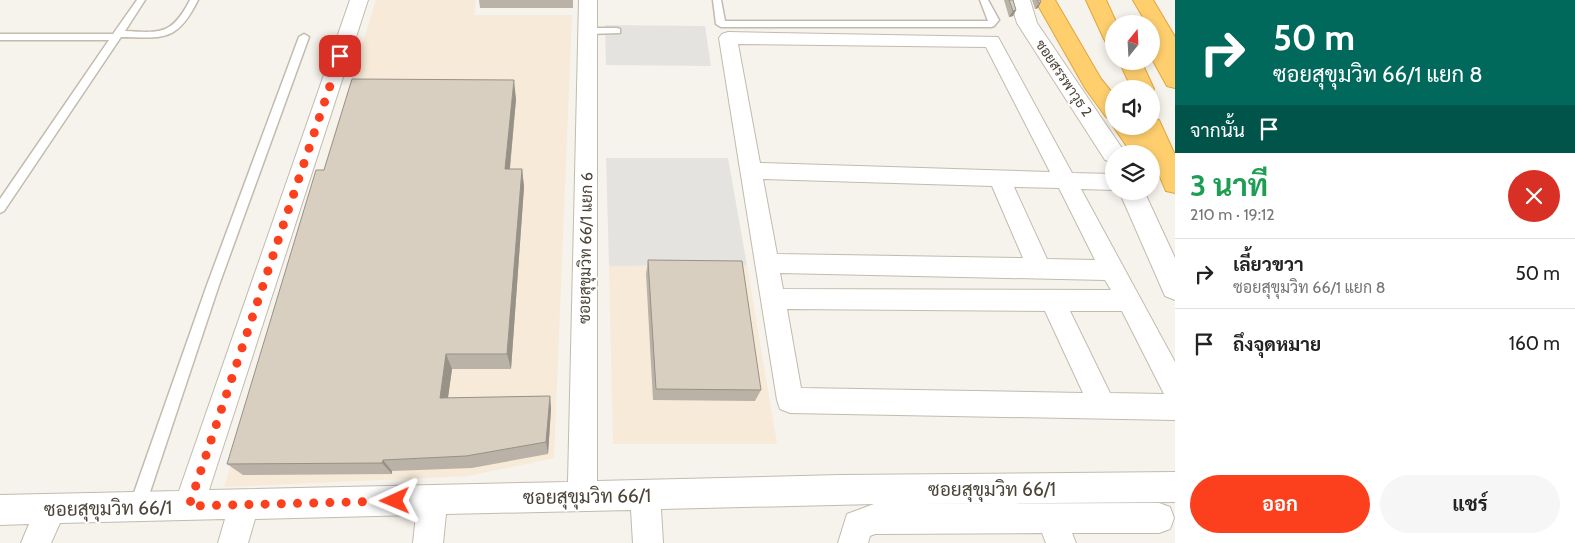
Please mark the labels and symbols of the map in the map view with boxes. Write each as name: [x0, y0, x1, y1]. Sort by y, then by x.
north arrow: [1105, 15, 1160, 70]
pin: [319, 35, 361, 77]
street label: ซอยสรรพาวุธ 2: [1031, 36, 1096, 120]
street label: ซอยสุขุมวิท 66/1 แยก 6: [575, 172, 598, 324]
position arrow: [368, 474, 420, 526]
street label: ซอยสุขุมวิท 66/1: [928, 478, 1056, 502]
street label: ซอยสุขุมวิท 66/1: [523, 484, 651, 510]
street label: ซอยสุขุมวิท 66/1: [44, 496, 172, 522]

